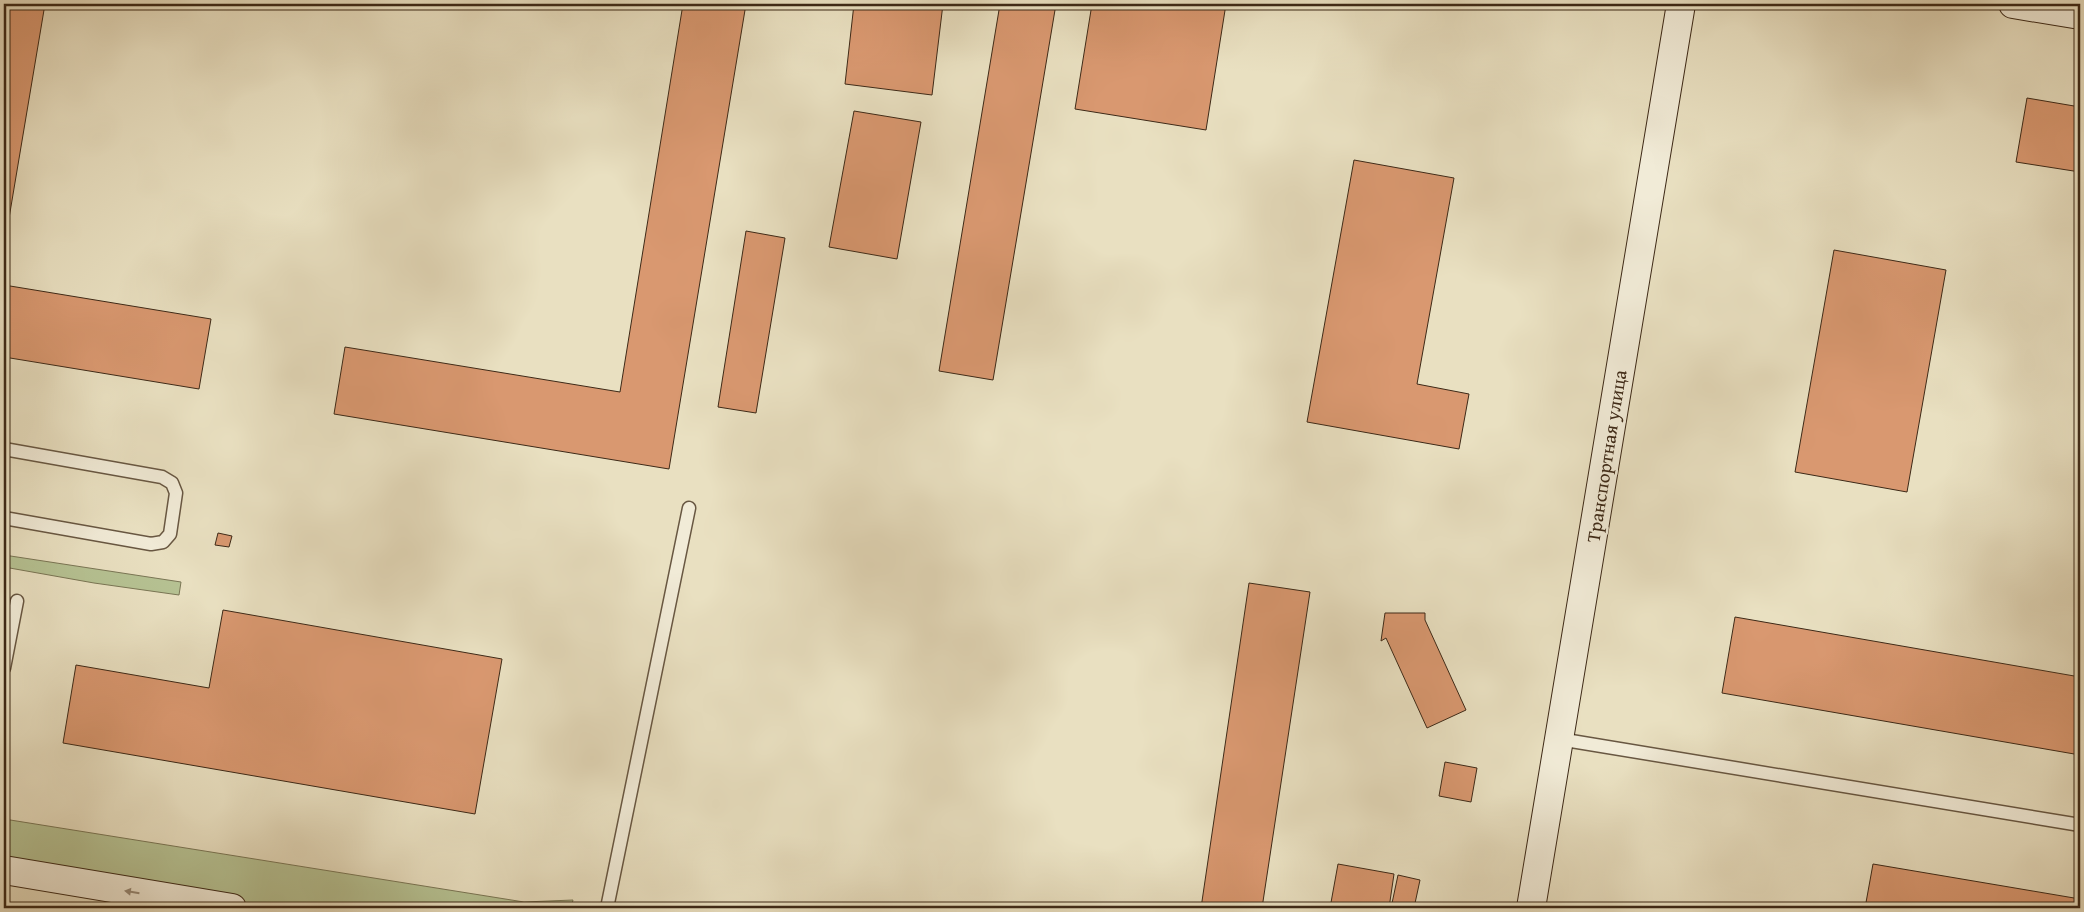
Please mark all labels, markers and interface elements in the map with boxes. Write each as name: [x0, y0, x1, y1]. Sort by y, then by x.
street label: Транспортная улица: [1579, 368, 1633, 544]
one-way arrow: [124, 887, 140, 895]

